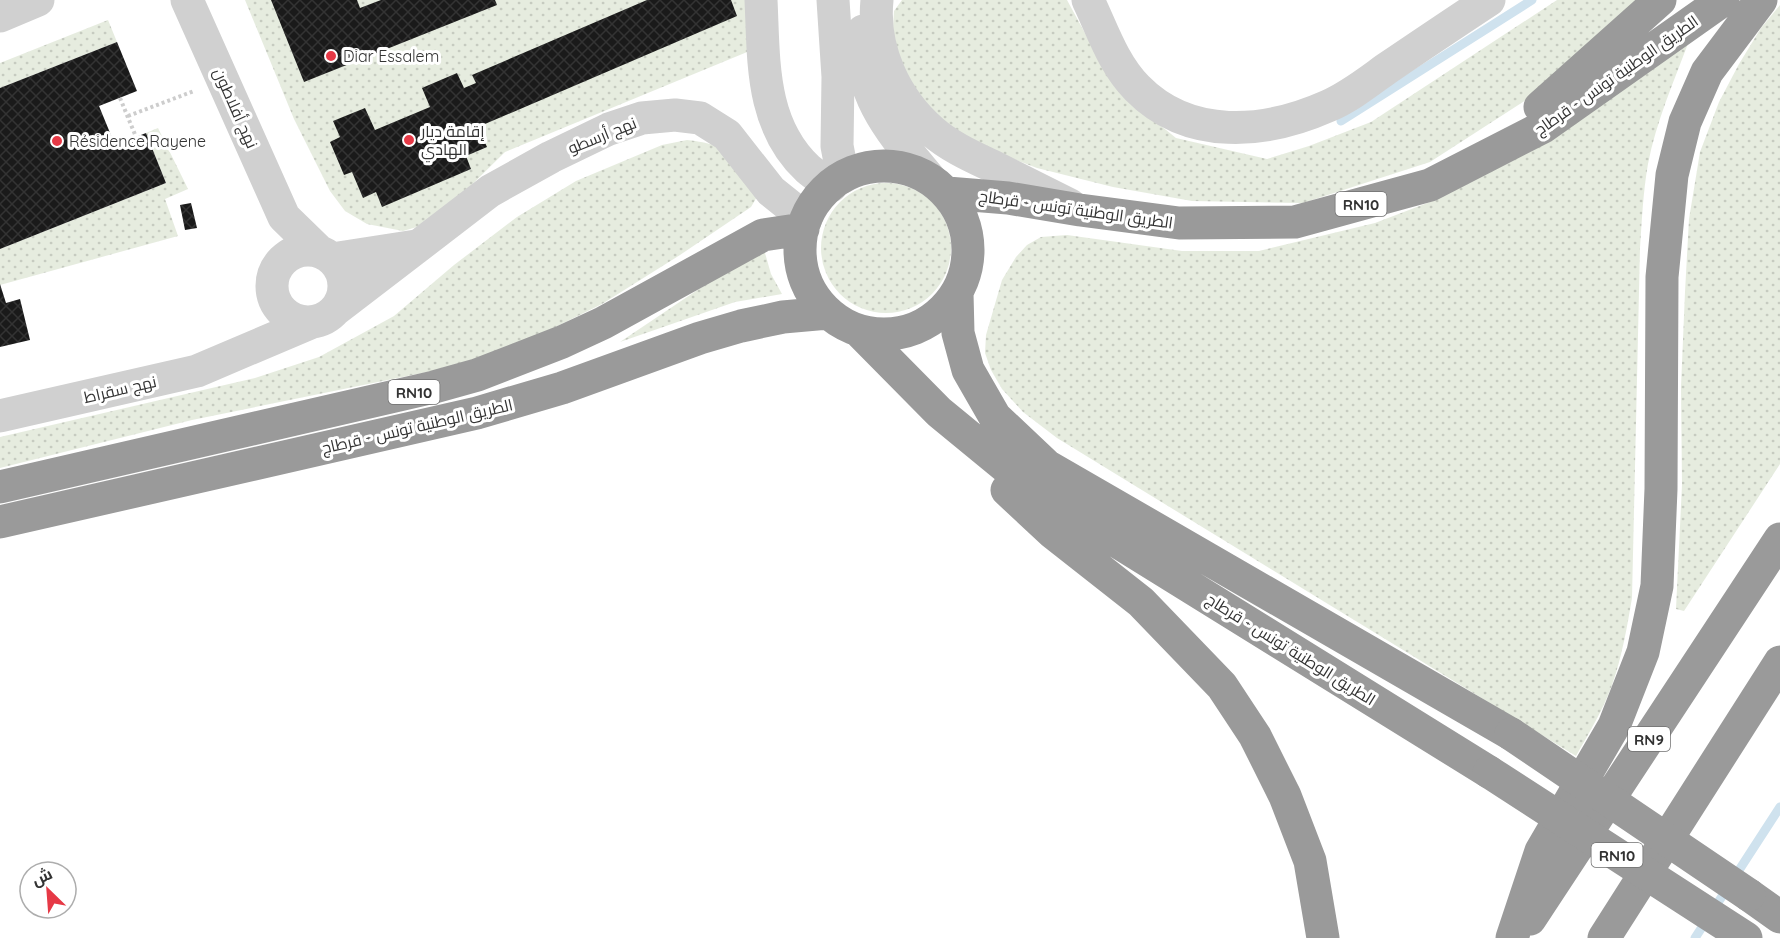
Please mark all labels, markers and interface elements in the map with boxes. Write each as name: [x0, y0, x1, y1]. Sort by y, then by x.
street label: الطريق الوطنية تونس - قرطاج: [1530, 11, 1703, 141]
place label: Diar Essalem: [343, 46, 439, 66]
marker: Diar Essalem: [324, 49, 338, 63]
street label: نهج أفلاطون: [208, 65, 263, 152]
street label: نهج أرسطو: [565, 112, 640, 160]
place label: إقامة ديار الهادي: [420, 121, 485, 163]
place label: Résidence Rayene: [69, 131, 206, 151]
marker: إقامة ديار الهادي: [402, 133, 416, 147]
marker: Résidence Rayene: [50, 134, 64, 148]
street label: الطريق الوطنية تونس - قرطاج: [977, 185, 1174, 235]
road number: RN10: [1336, 192, 1386, 216]
street label: نهج سقراط: [82, 371, 159, 409]
road number: RN10: [388, 380, 440, 404]
street label: الطريق الوطنية تونس - قرطاج: [319, 394, 515, 460]
street label: الطريق الوطنية تونس - قرطاج: [1202, 589, 1379, 711]
road number: RN9: [1628, 727, 1670, 751]
road number: RN10: [1592, 843, 1642, 867]
north arrow: [18, 860, 78, 920]
text: ش: [28, 863, 55, 890]

